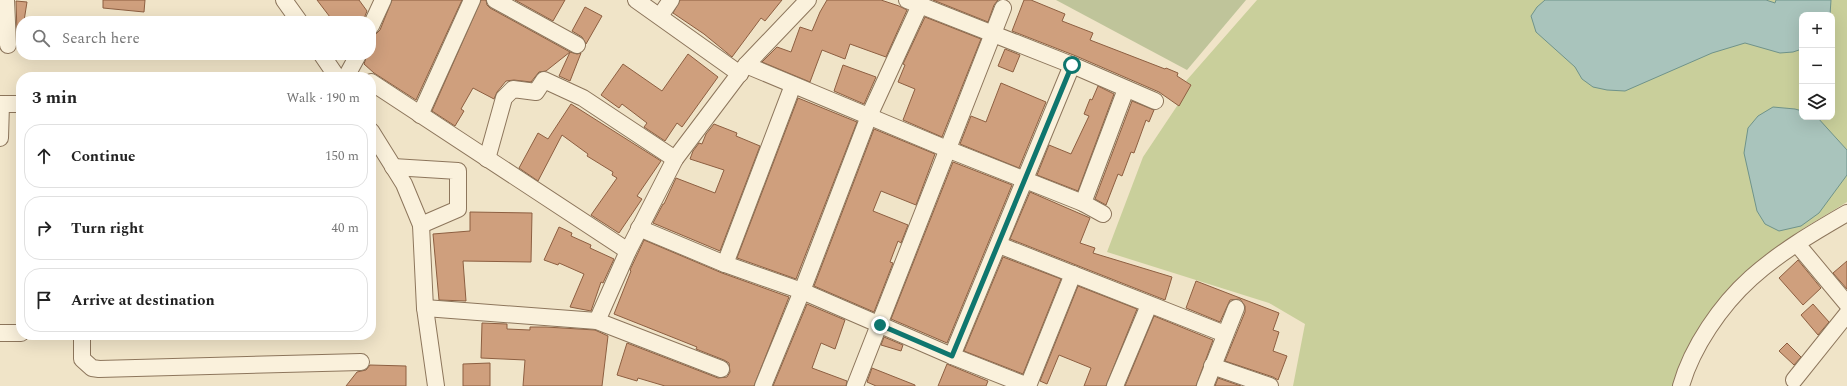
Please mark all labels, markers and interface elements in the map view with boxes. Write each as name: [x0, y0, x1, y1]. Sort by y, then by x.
map controls: [1799, 12, 1835, 120]
button: +: [1799, 12, 1835, 48]
search box: [16, 16, 376, 60]
icon: search: [30, 27, 52, 49]
text: Search here: [62, 27, 140, 50]
button: −: [1799, 48, 1835, 84]
route start: [1063, 56, 1081, 74]
button: layers: [1799, 84, 1835, 120]
text: 3 min: [32, 85, 77, 111]
text: Walk · 190 m: [286, 88, 360, 108]
icon: ahead: [33, 145, 55, 167]
text: Continue: [71, 145, 136, 168]
text: 150 m: [325, 146, 359, 166]
icon: right: [33, 217, 55, 239]
text: Turn right: [71, 217, 144, 240]
text: 40 m: [332, 218, 359, 238]
icon: arrive: [33, 289, 55, 311]
text: Arrive at destination: [71, 289, 215, 312]
route end: [871, 316, 889, 334]

